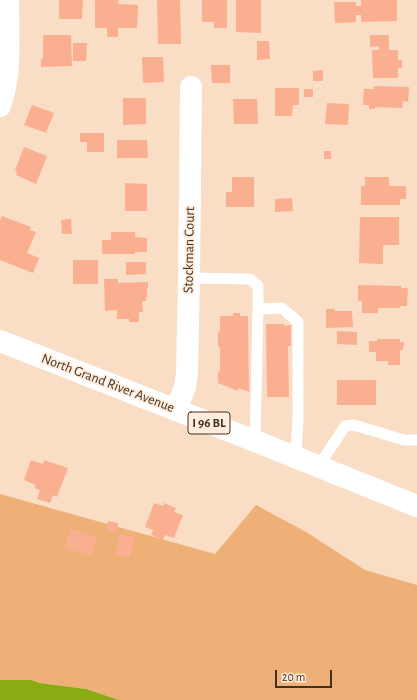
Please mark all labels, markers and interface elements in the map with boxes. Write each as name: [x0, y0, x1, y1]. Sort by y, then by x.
street label: Stockman Court: [180, 207, 198, 293]
street label: North Grand River Avenue: [39, 350, 177, 416]
road number: I 96 BL: [188, 412, 230, 434]
scale bar: [277, 662, 334, 688]
text: 20 m: [282, 671, 305, 683]

